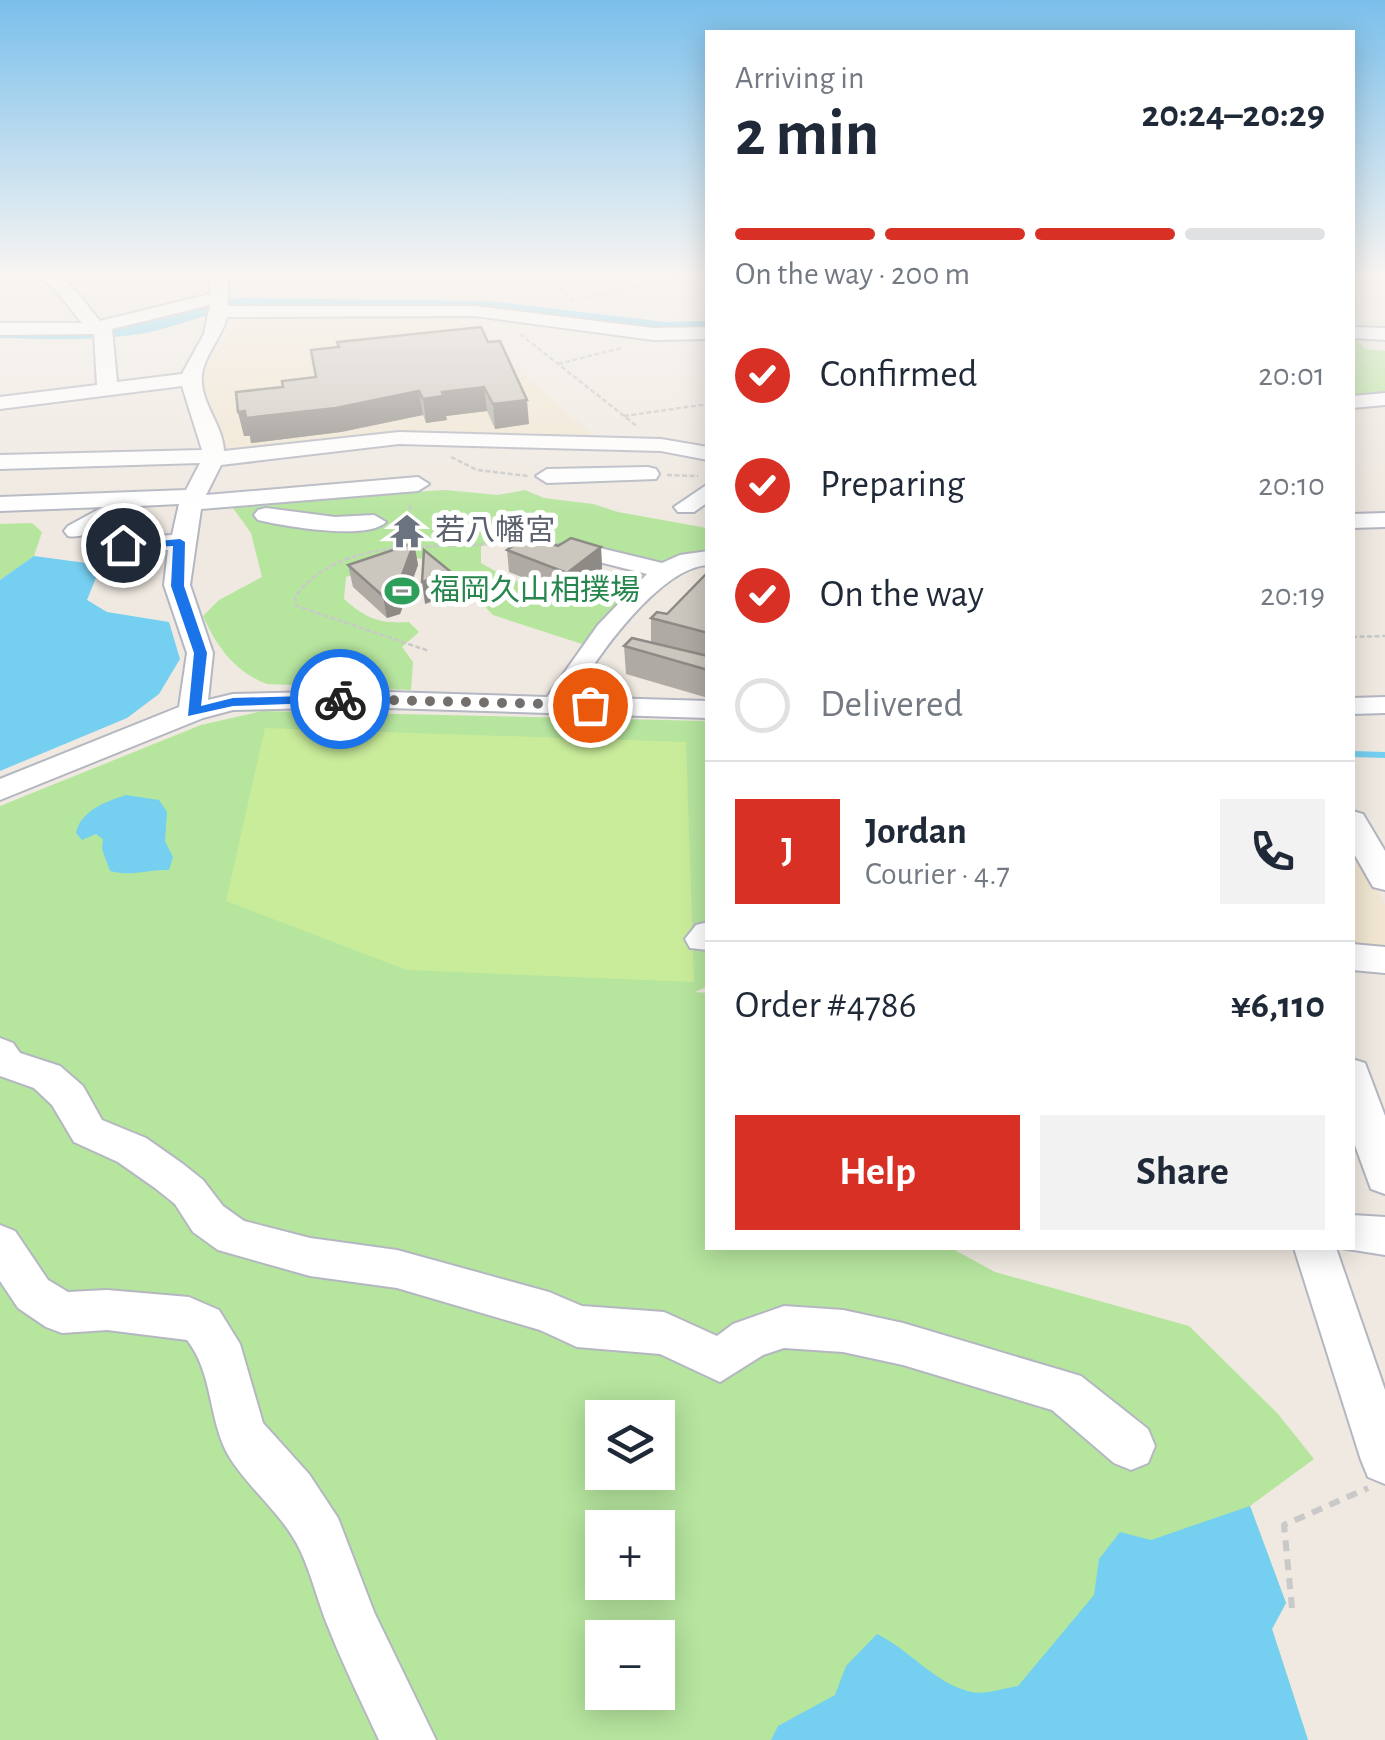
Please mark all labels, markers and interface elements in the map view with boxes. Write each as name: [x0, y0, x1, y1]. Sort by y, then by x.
text: Arriving in: [735, 62, 864, 94]
text: 20:24–20:29: [1141, 96, 1325, 134]
text: 2 min: [735, 102, 879, 167]
text: On the way · 200 m: [735, 258, 970, 290]
icon: check: [735, 348, 790, 403]
text: Confirmed: [820, 356, 977, 394]
text: 20:01: [1258, 359, 1325, 391]
icon: check: [735, 458, 790, 513]
text: Preparing: [820, 466, 965, 504]
text: 20:10: [1258, 469, 1325, 501]
pin: [81, 503, 166, 588]
temple icon: 若八幡宮: [388, 512, 426, 550]
place label: 若八幡宮: [435, 514, 555, 546]
icon: home: [96, 518, 151, 573]
icon: check: [735, 568, 790, 623]
sports icon: 福岡久山相撲場: [383, 572, 421, 610]
place label: 福岡久山相撲場: [430, 574, 640, 606]
text: On the way: [820, 576, 984, 614]
text: 20:19: [1260, 579, 1325, 611]
courier: [290, 649, 390, 749]
pin: [548, 663, 633, 748]
icon: bike: [313, 672, 368, 727]
icon: bag: [563, 678, 618, 733]
text: Delivered: [820, 686, 963, 724]
button: phone: [1220, 799, 1325, 904]
text: Jordan: [865, 813, 967, 851]
text: J: [781, 832, 794, 870]
text: Courier · 4.7: [865, 858, 1010, 890]
text: Order #4786: [735, 987, 917, 1025]
text: ¥6,110: [1231, 987, 1325, 1025]
button: Help: [735, 1115, 1020, 1230]
button: Share: [1040, 1115, 1325, 1230]
map controls: [585, 1400, 675, 1710]
button: layers: [585, 1400, 675, 1490]
button: +: [585, 1510, 675, 1600]
button: −: [585, 1620, 675, 1710]

